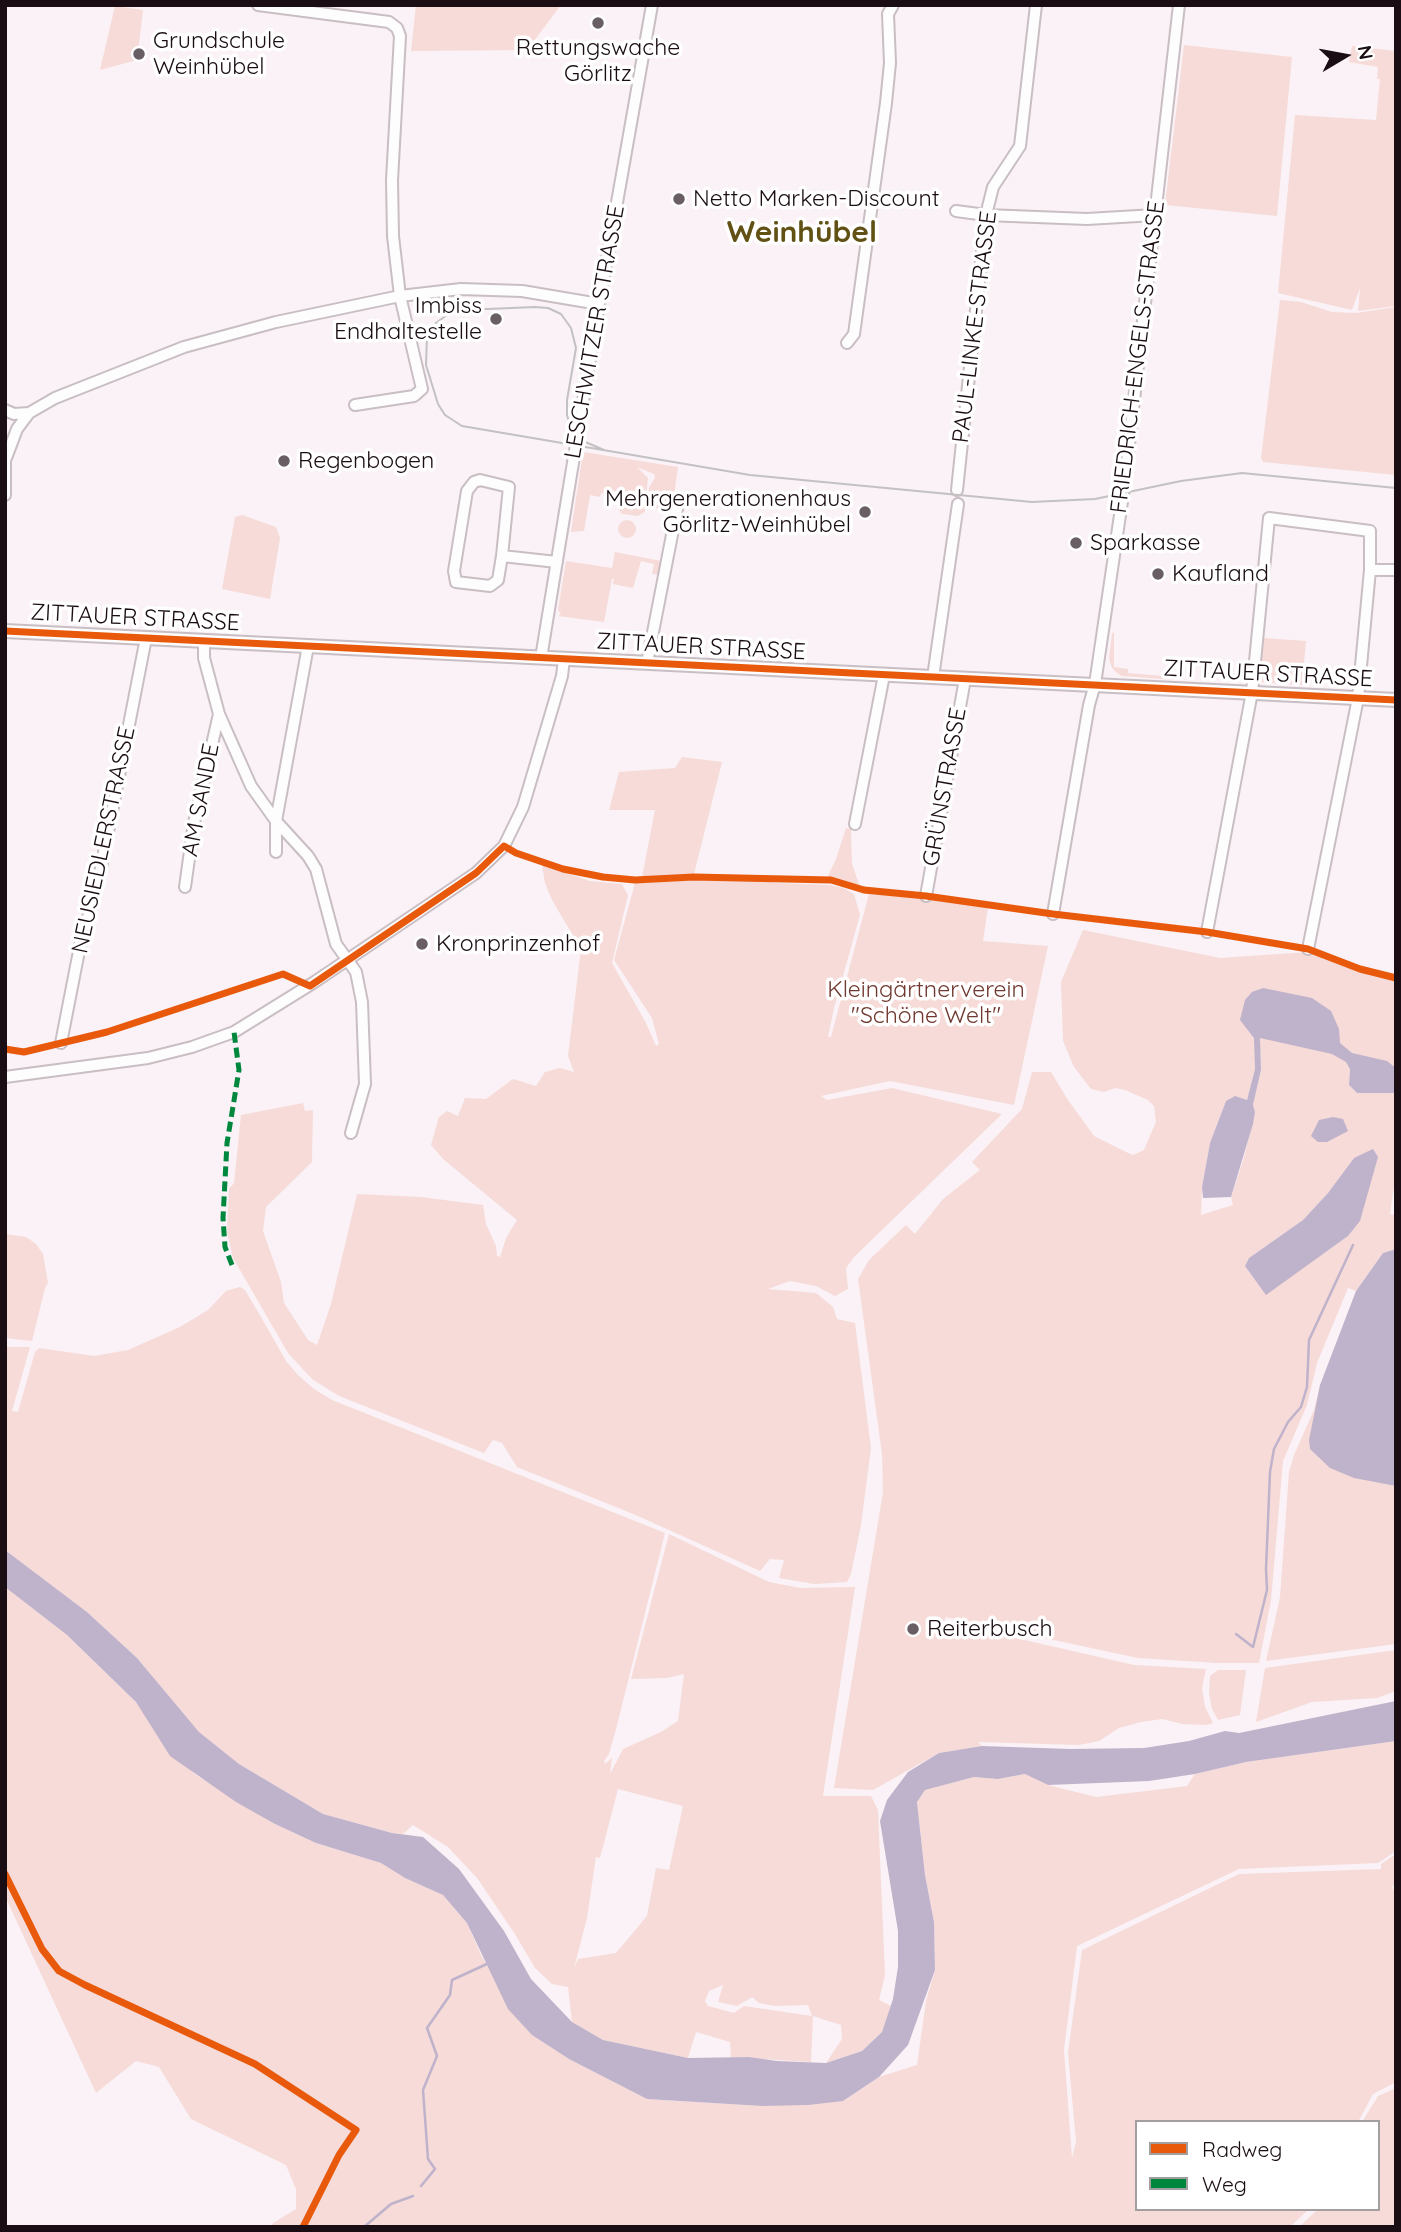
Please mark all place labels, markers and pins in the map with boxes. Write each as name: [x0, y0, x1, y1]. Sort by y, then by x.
marker: Rettungswache Görlitz: [590, 15, 606, 31]
place label: Grundschule Weinhübel: [153, 27, 285, 81]
place label: Rettungswache Görlitz: [516, 34, 680, 88]
marker: Grundschule Weinhübel: [131, 46, 147, 62]
place label: Netto Marken-Discount: [693, 185, 939, 213]
marker: Netto Marken-Discount: [671, 191, 687, 207]
place label: Imbiss Endhaltestelle: [334, 292, 482, 346]
marker: Imbiss Endhaltestelle: [488, 311, 504, 327]
place label: Regenbogen: [298, 447, 434, 475]
marker: Regenbogen: [276, 453, 292, 469]
place label: Mehrgenerationenhaus Görlitz-Weinhübel: [605, 485, 851, 539]
marker: Mehrgenerationenhaus Görlitz-Weinhübel: [857, 504, 873, 520]
place label: Sparkasse: [1090, 529, 1200, 557]
marker: Sparkasse: [1068, 535, 1084, 551]
place label: Kaufland: [1172, 560, 1269, 588]
marker: Kaufland: [1150, 566, 1166, 582]
place label: Kronprinzenhof: [436, 930, 600, 958]
marker: Kronprinzenhof: [414, 936, 430, 952]
place label: Reiterbusch: [927, 1615, 1053, 1643]
marker: Reiterbusch: [905, 1621, 921, 1637]

